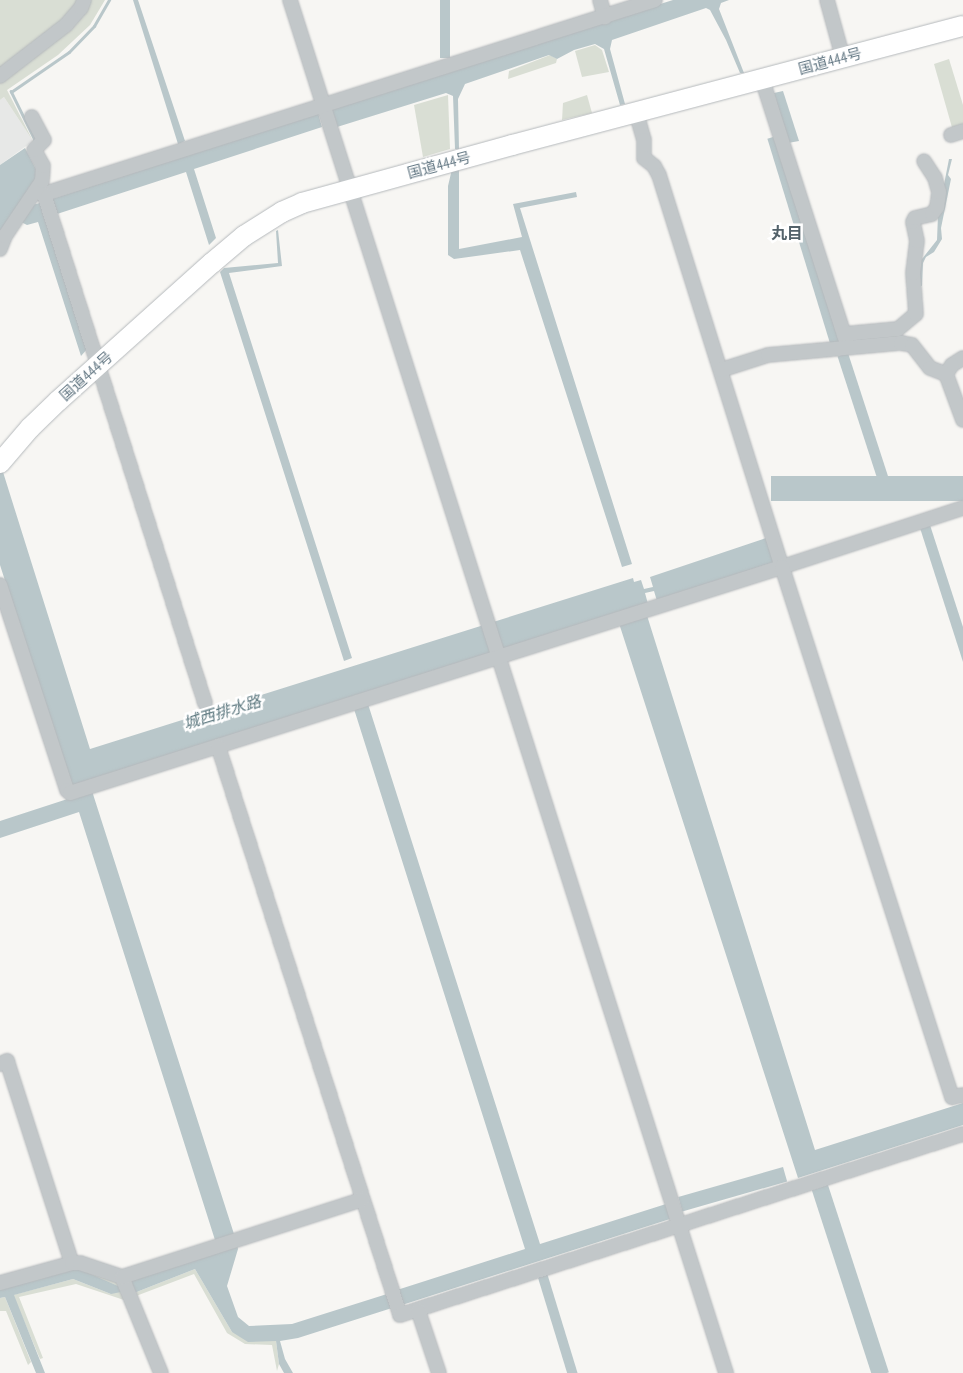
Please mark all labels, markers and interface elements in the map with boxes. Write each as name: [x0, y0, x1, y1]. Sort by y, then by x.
street label: 国道444号: [796, 44, 864, 78]
street label: 国道444号: [405, 148, 473, 182]
district label: 丸目: [771, 223, 803, 243]
street label: 国道444号: [56, 347, 116, 405]
water label: 城西排水路: [181, 691, 263, 733]

